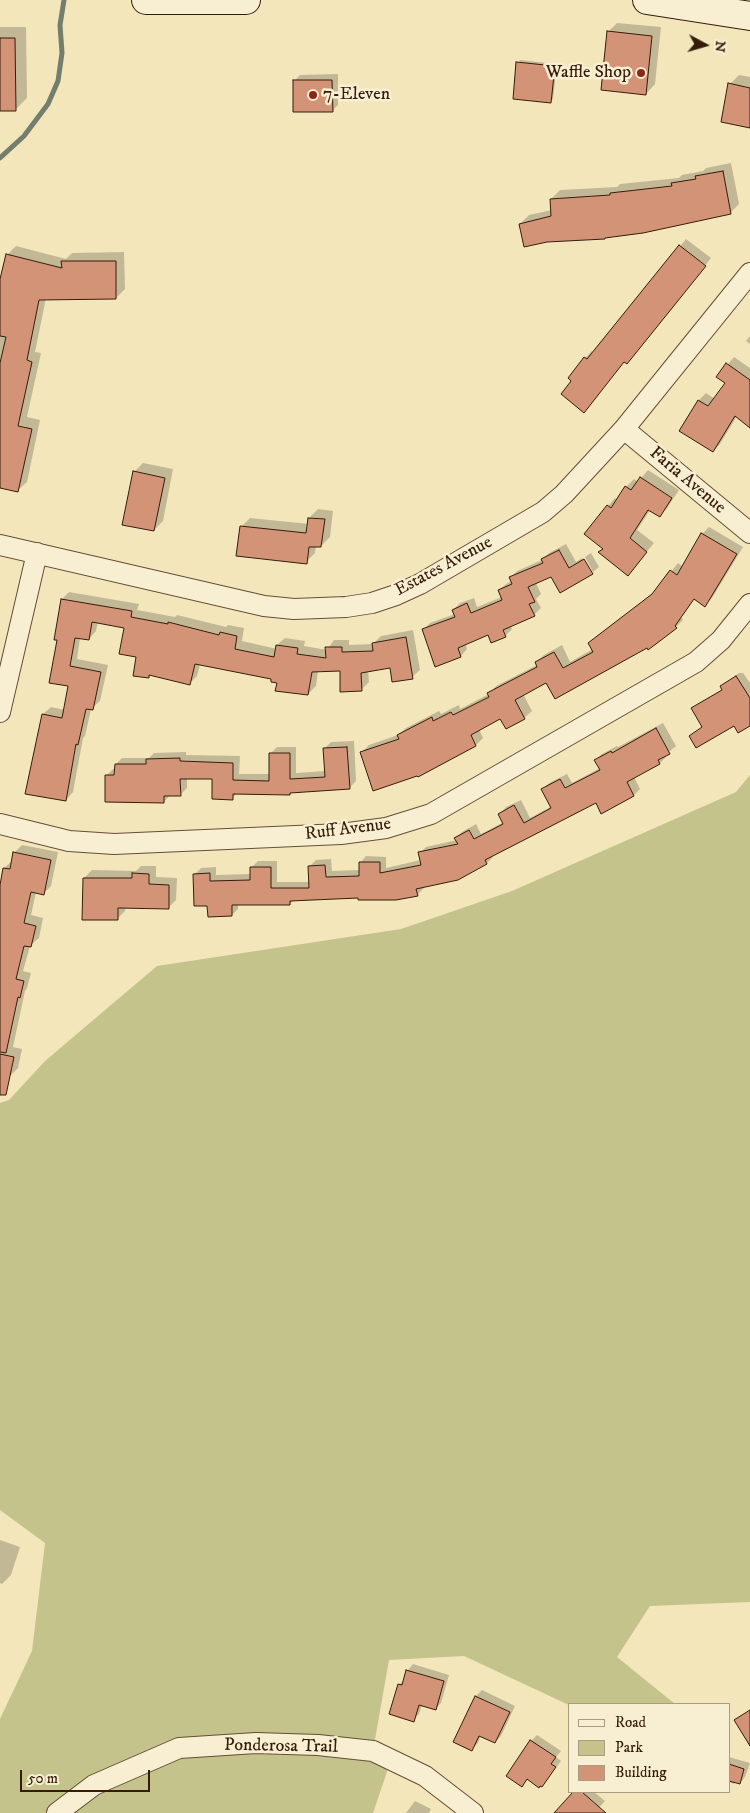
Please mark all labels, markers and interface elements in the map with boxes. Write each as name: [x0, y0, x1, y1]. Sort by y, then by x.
north arrow: [680, 20, 730, 70]
text: N: [710, 40, 729, 53]
place label: Waffle Shop: [546, 62, 631, 84]
marker: Waffle Shop: [635, 67, 647, 79]
place label: 7-Eleven: [323, 84, 390, 106]
marker: 7-Eleven: [307, 89, 319, 101]
street label: Faria Avenue: [644, 443, 730, 519]
street label: Estates Avenue: [392, 532, 496, 602]
street label: Ruff Avenue: [304, 814, 392, 846]
legend: [568, 1703, 730, 1793]
text: Road: [615, 1713, 646, 1732]
street label: Ponderosa Trail: [224, 1735, 338, 1759]
text: Park: [615, 1738, 643, 1757]
scale bar: [22, 1760, 152, 1792]
text: Building: [615, 1763, 667, 1782]
text: 50 m: [28, 1769, 58, 1788]

